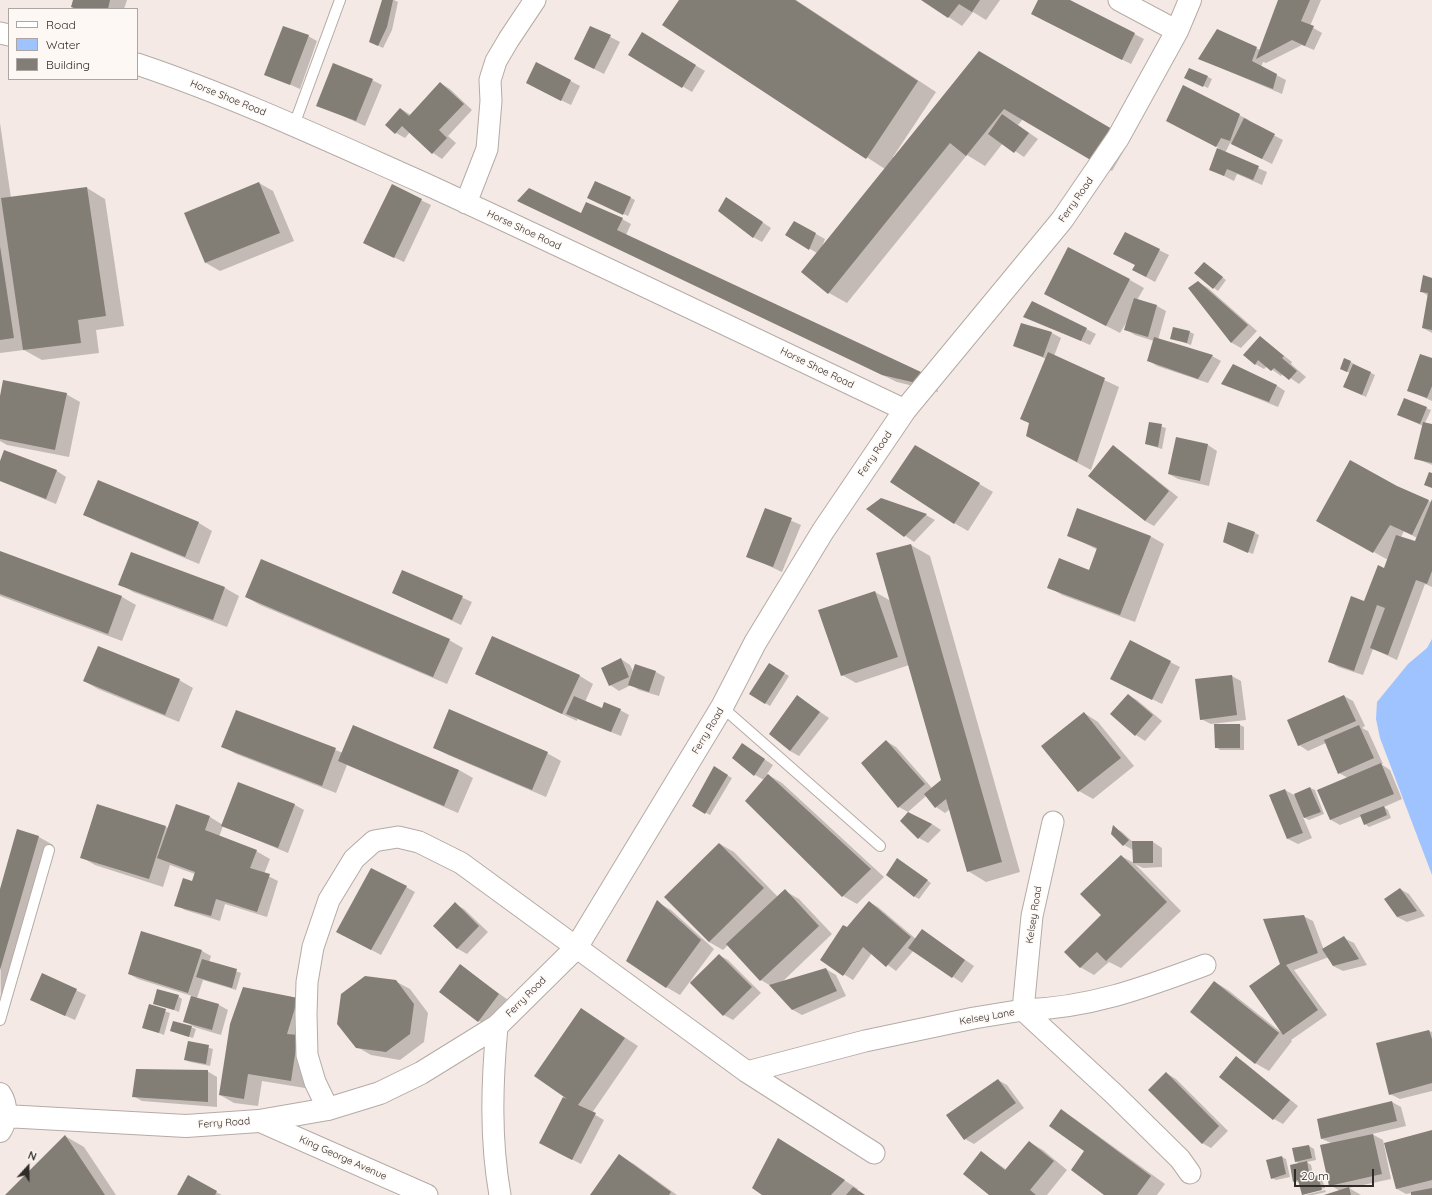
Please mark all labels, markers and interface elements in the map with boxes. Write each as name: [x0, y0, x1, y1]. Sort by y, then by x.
legend: [8, 8, 138, 80]
text: Road: [46, 17, 76, 32]
text: Water: [46, 37, 80, 52]
text: Building: [46, 57, 90, 72]
street label: Horse Shoe Road: [188, 77, 268, 119]
street label: Ferry Road: [1056, 175, 1096, 225]
street label: Horse Shoe Road: [485, 208, 563, 252]
street label: Horse Shoe Road: [778, 345, 856, 391]
street label: Ferry Road: [855, 429, 895, 479]
street label: Ferry Road: [689, 706, 727, 756]
street label: Kelsey Road: [1024, 885, 1044, 945]
street label: Ferry Road: [503, 974, 549, 1020]
street label: Kelsey Lane: [958, 1006, 1016, 1028]
street label: Ferry Road: [198, 1115, 250, 1131]
street label: King George Avenue: [297, 1133, 389, 1183]
north arrow: [8, 1147, 48, 1187]
text: N: [26, 1148, 39, 1164]
scale bar: [1296, 1161, 1376, 1187]
text: 20 m: [1301, 1168, 1329, 1183]

